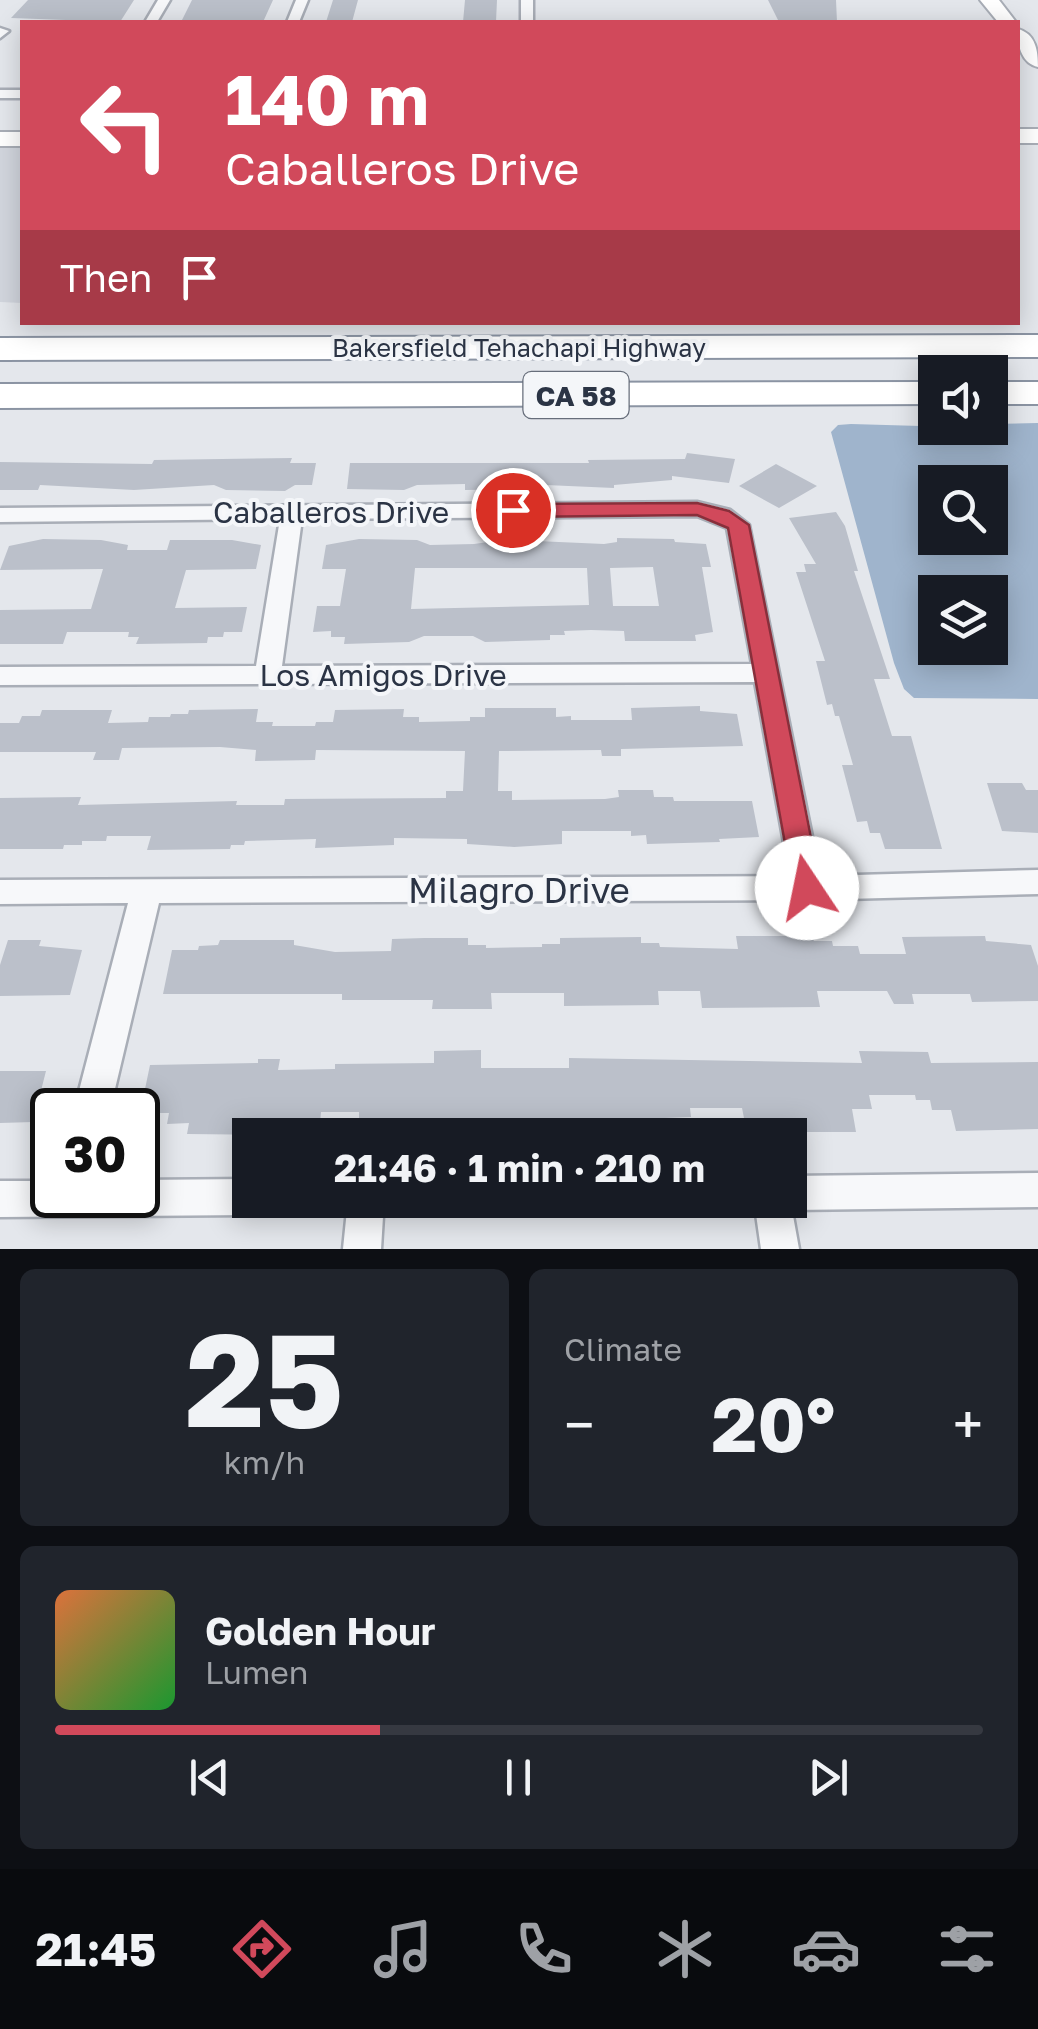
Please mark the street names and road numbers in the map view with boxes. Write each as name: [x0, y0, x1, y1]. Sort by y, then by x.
street label: Bakersfield Tehachapi Highway: [332, 332, 706, 363]
road number: CA 58: [524, 372, 628, 418]
street label: Caballeros Drive: [213, 494, 449, 530]
street label: Los Amigos Drive: [259, 657, 507, 693]
street label: Milagro Drive: [408, 869, 630, 911]

